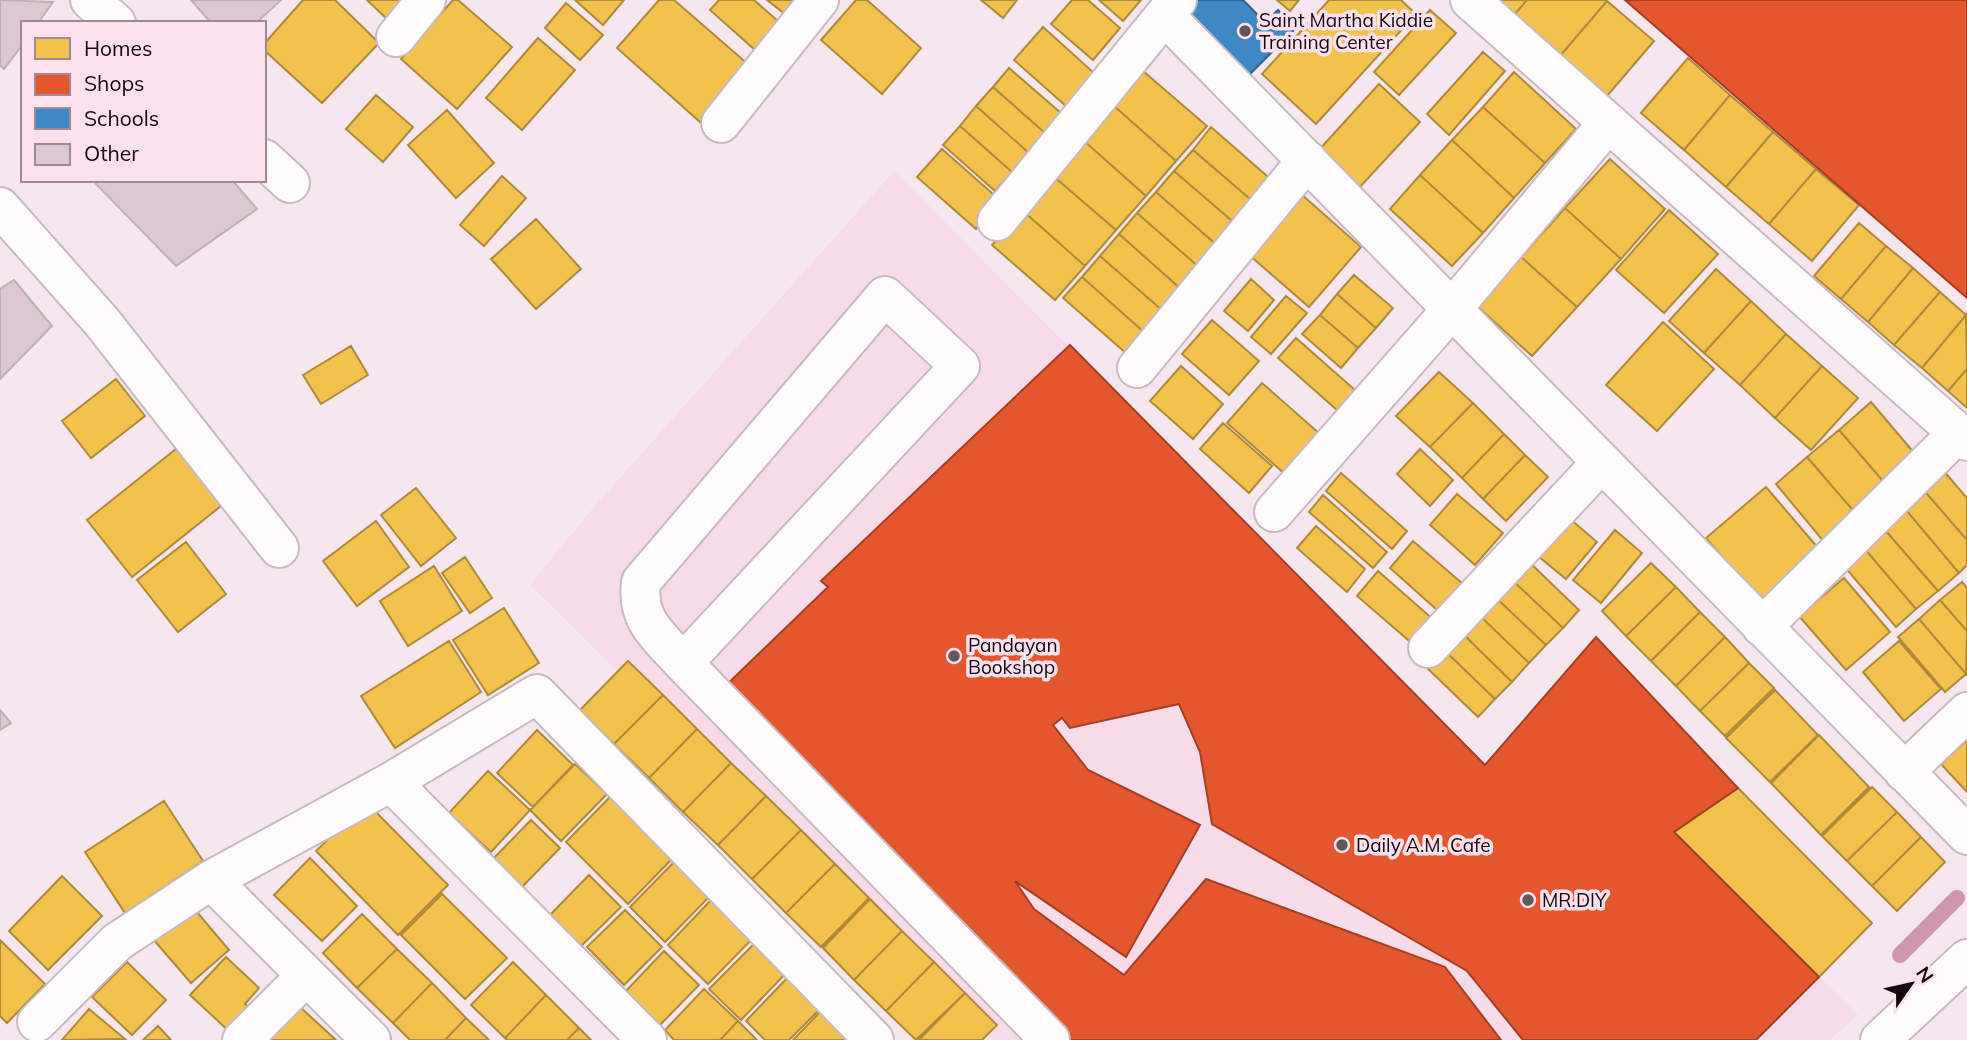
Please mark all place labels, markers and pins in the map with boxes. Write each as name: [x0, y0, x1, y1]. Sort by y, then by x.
place label: Saint Martha Kiddie Training Center: [1259, 8, 1433, 54]
marker: Saint Martha Kiddie Training Center: [1237, 23, 1253, 39]
place label: Pandayan Bookshop: [968, 633, 1058, 679]
marker: Pandayan Bookshop: [946, 648, 962, 664]
place label: Daily A.M. Cafe: [1356, 833, 1491, 857]
marker: Daily A.M. Cafe: [1334, 837, 1350, 853]
place label: MR.DIY: [1542, 888, 1607, 912]
marker: MR.DIY: [1520, 892, 1536, 908]

